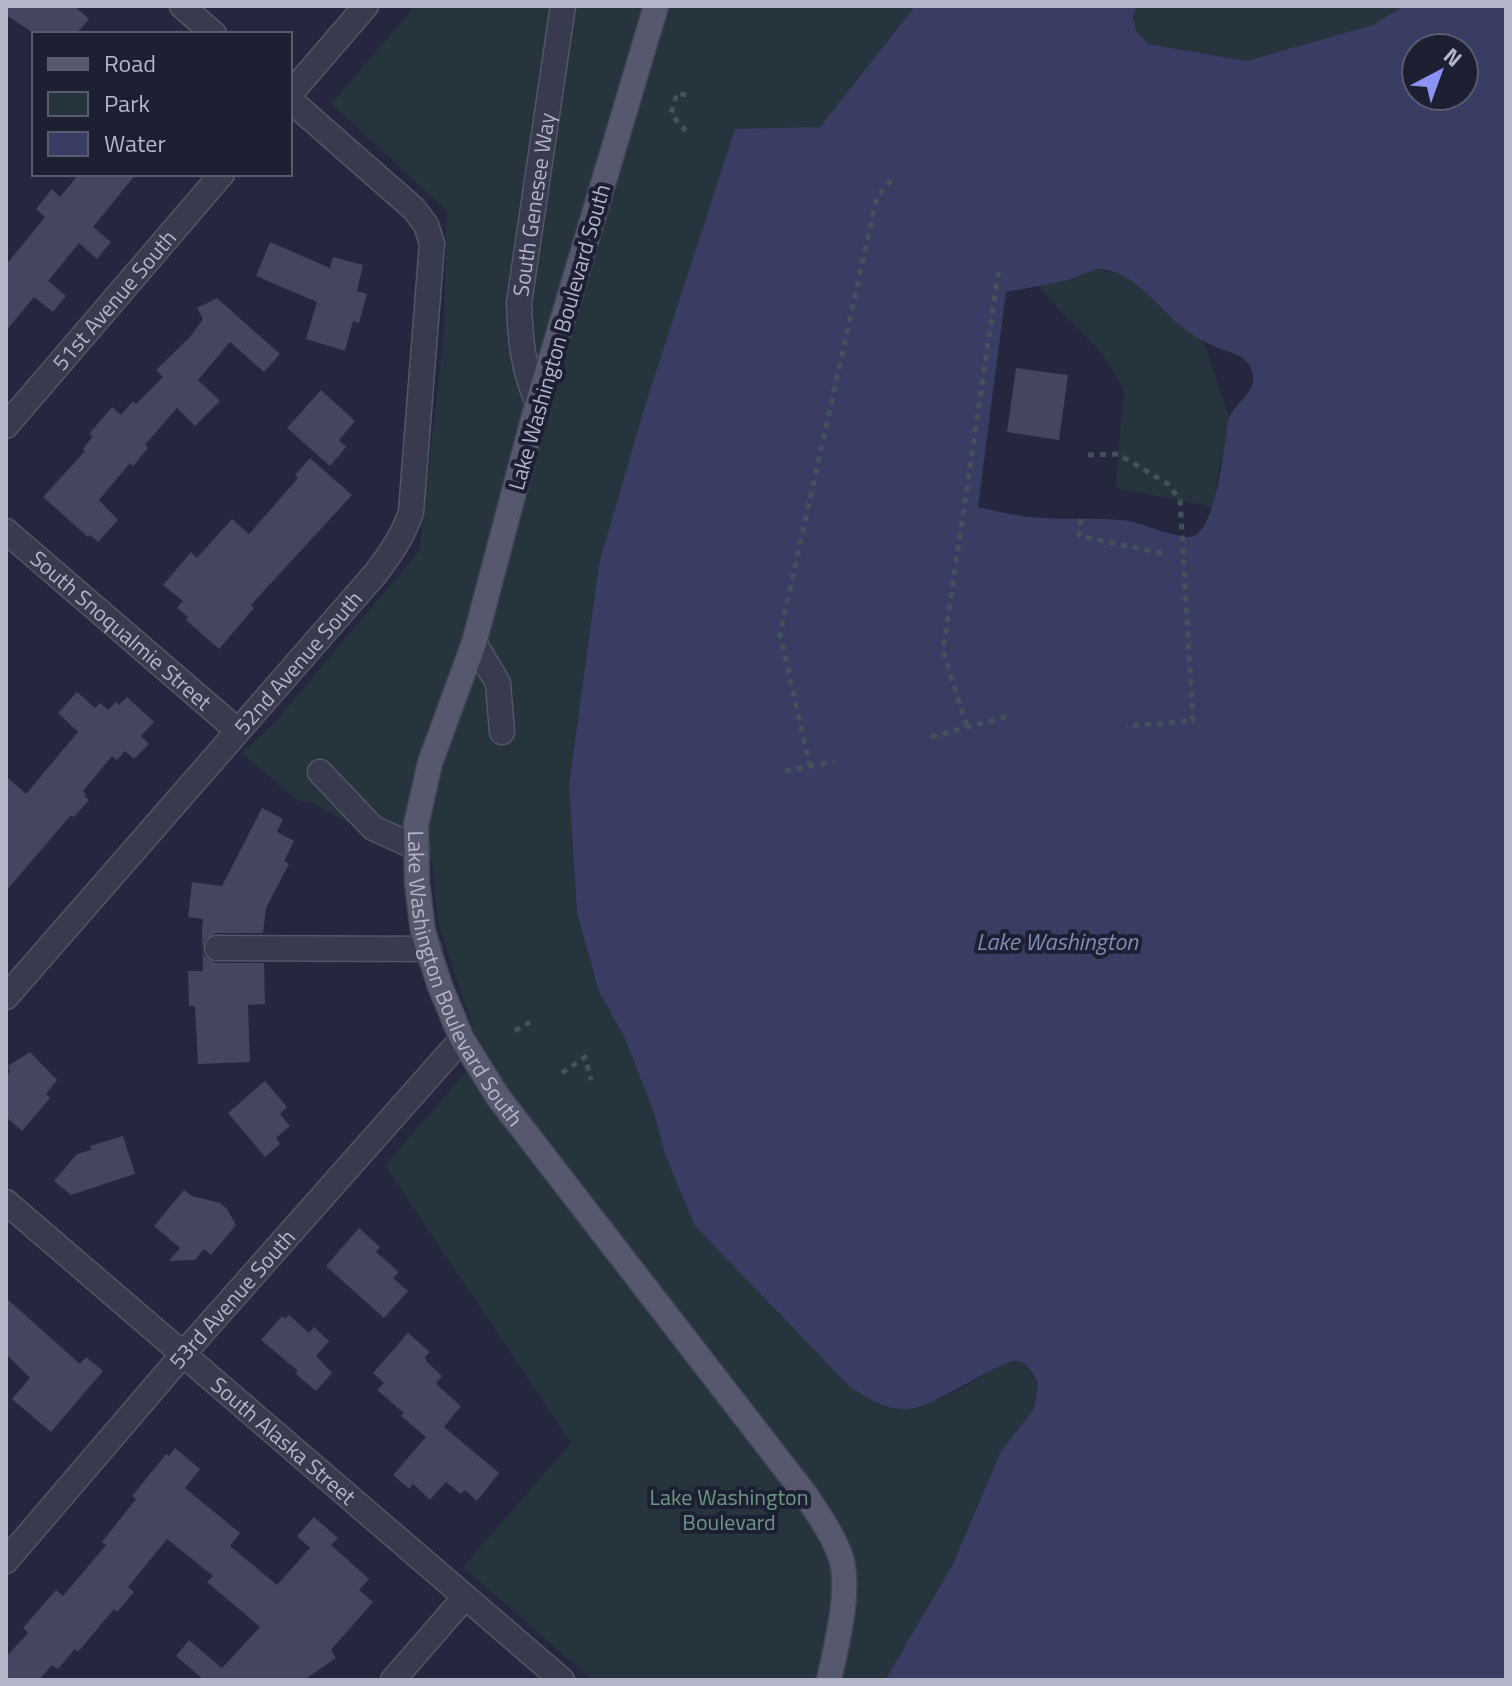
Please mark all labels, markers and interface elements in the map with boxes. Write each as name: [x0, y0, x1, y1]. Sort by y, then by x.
legend: [32, 32, 292, 176]
north arrow: [1400, 32, 1480, 112]
text: N: [1436, 39, 1470, 75]
text: Road: [104, 45, 156, 81]
text: Park: [104, 85, 150, 121]
street label: South Genesee Way: [503, 110, 564, 299]
text: Water: [104, 125, 166, 161]
street label: Lake Washington Boulevard South: [499, 180, 619, 494]
street label: 51st Avenue South: [44, 222, 184, 378]
street label: South Snoqualmie Street: [23, 542, 220, 718]
street label: 52nd Avenue South: [225, 583, 370, 742]
street label: Lake Washington Boulevard South: [399, 830, 532, 1133]
water label: Lake Washington: [976, 923, 1139, 959]
street label: 53rd Avenue South: [161, 1221, 303, 1376]
street label: South Alaska Street: [203, 1368, 364, 1513]
park label: Lake Washington Boulevard: [649, 1480, 809, 1539]

